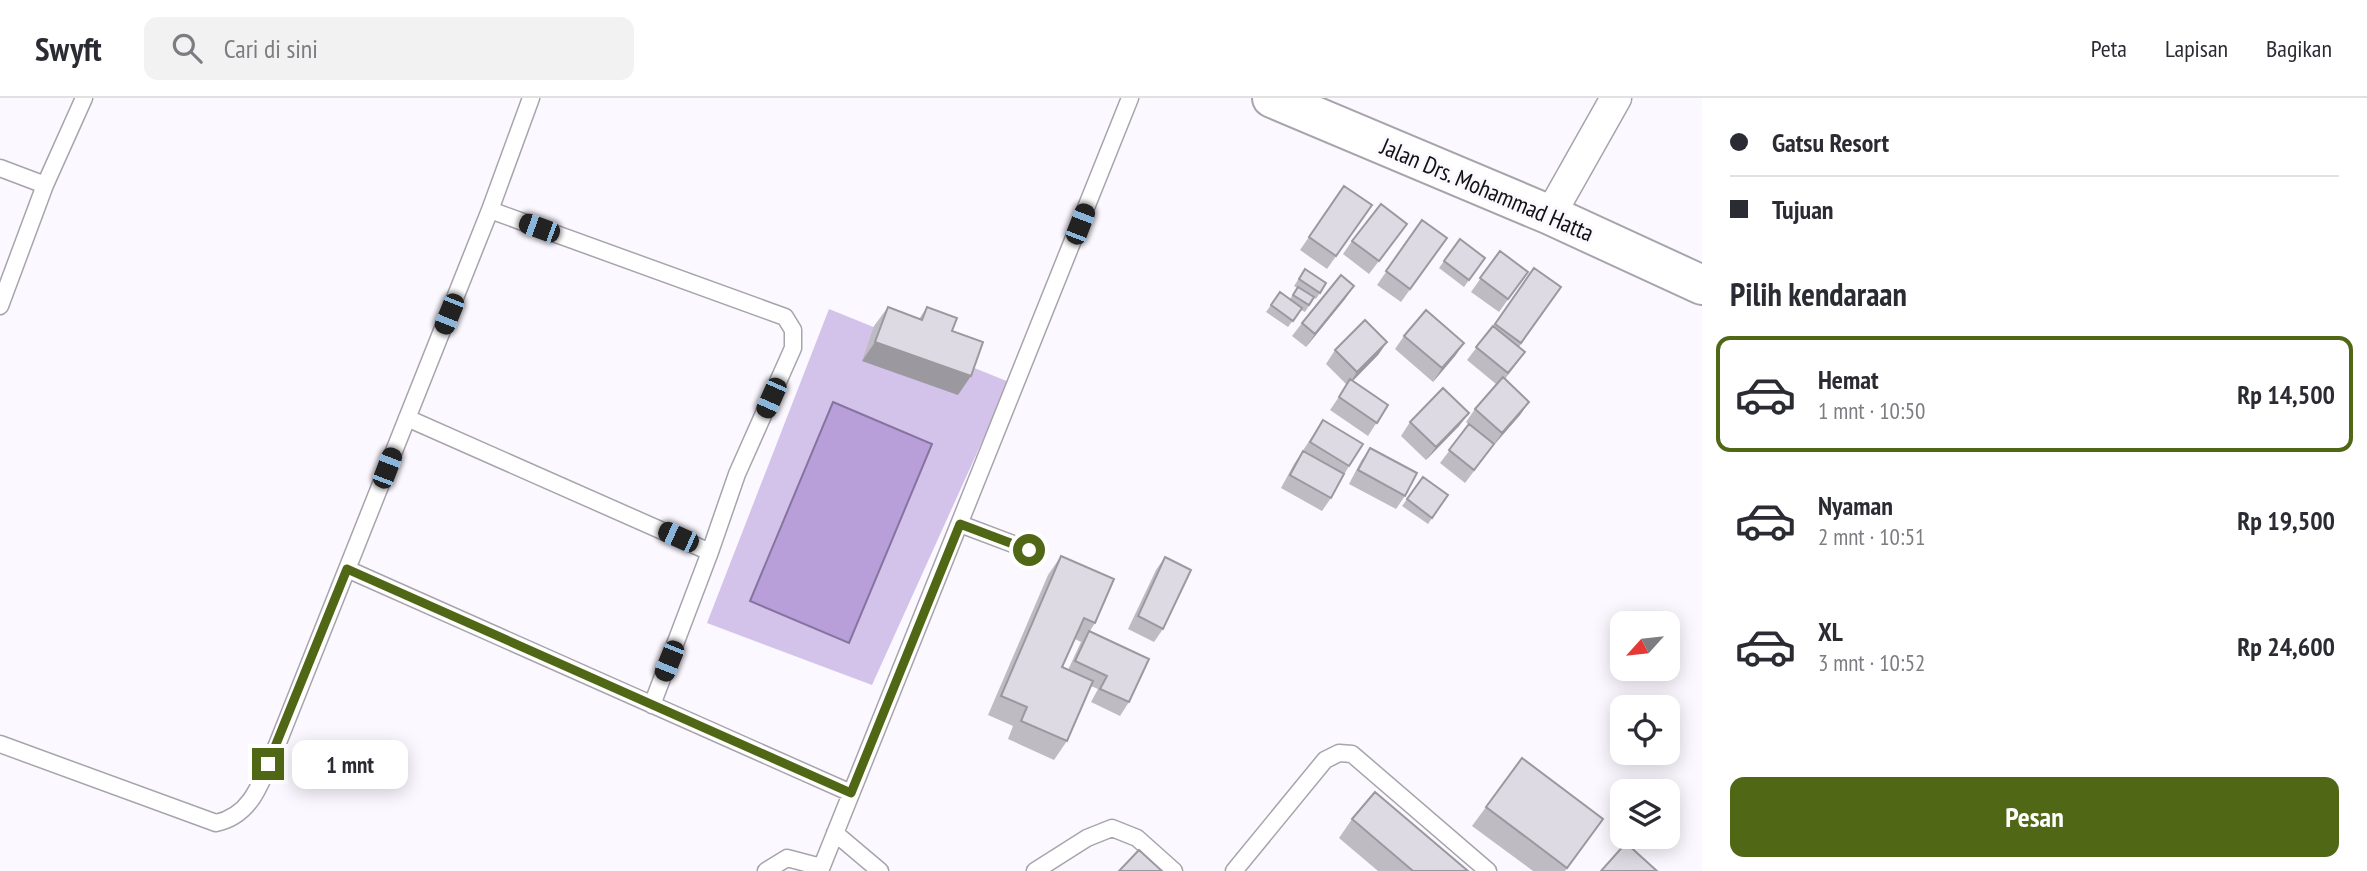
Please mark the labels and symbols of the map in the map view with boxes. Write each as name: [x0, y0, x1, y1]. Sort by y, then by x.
street label: Jalan Drs. Mohammad Hatta: [1375, 130, 1598, 248]
car: [1063, 201, 1098, 247]
car: [516, 211, 563, 245]
car: [432, 291, 467, 337]
car: [753, 375, 790, 421]
car: [370, 445, 405, 491]
car: [655, 519, 702, 555]
route start: [1013, 534, 1045, 566]
north arrow: [1610, 611, 1680, 681]
car: [652, 638, 687, 684]
callout: 1 mnt: [292, 740, 408, 788]
route end: [252, 748, 284, 780]

